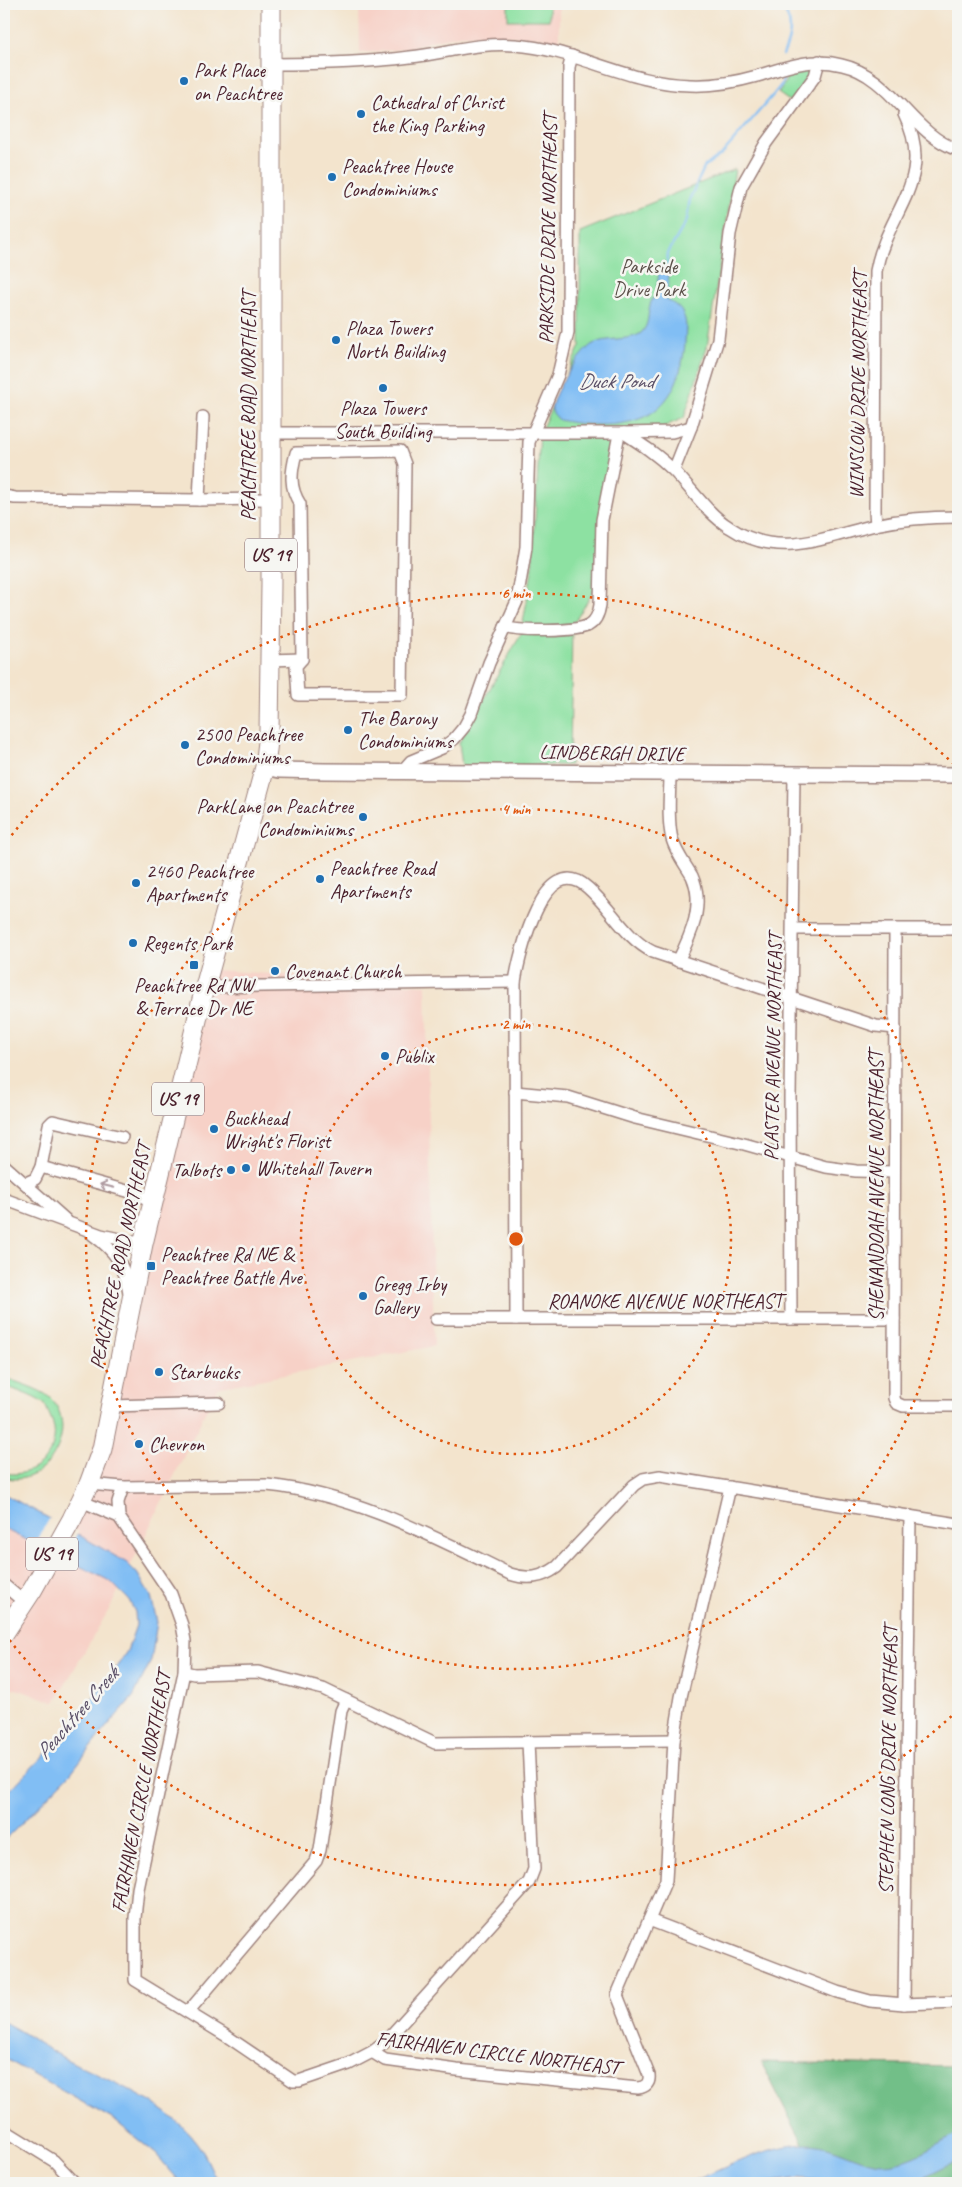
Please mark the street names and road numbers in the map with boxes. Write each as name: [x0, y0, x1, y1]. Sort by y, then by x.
street label: PARKSIDE DRIVE NORTHEAST: [533, 109, 563, 344]
street label: WINSLOW DRIVE NORTHEAST: [844, 266, 873, 499]
street label: PEACHTREE ROAD NORTHEAST: [236, 287, 261, 521]
road number: US 19: [245, 538, 297, 572]
street label: LINDBERGH DRIVE: [539, 739, 688, 767]
street label: PLASTER AVENUE NORTHEAST: [759, 929, 788, 1161]
street label: SHENANDOAH AVENUE NORTHEAST: [864, 1046, 889, 1321]
road number: US 19: [152, 1082, 204, 1116]
street label: PEACHTREE ROAD NORTHEAST: [84, 1137, 157, 1371]
street label: ROANOKE AVENUE NORTHEAST: [548, 1289, 787, 1314]
road number: US 19: [26, 1538, 78, 1570]
street label: STEPHEN LONG DRIVE NORTHEAST: [873, 1621, 903, 1894]
street label: FAIRHAVEN CIRCLE NORTHEAST: [105, 1665, 178, 1915]
street label: FAIRHAVEN CIRCLE NORTHEAST: [375, 2026, 626, 2081]

